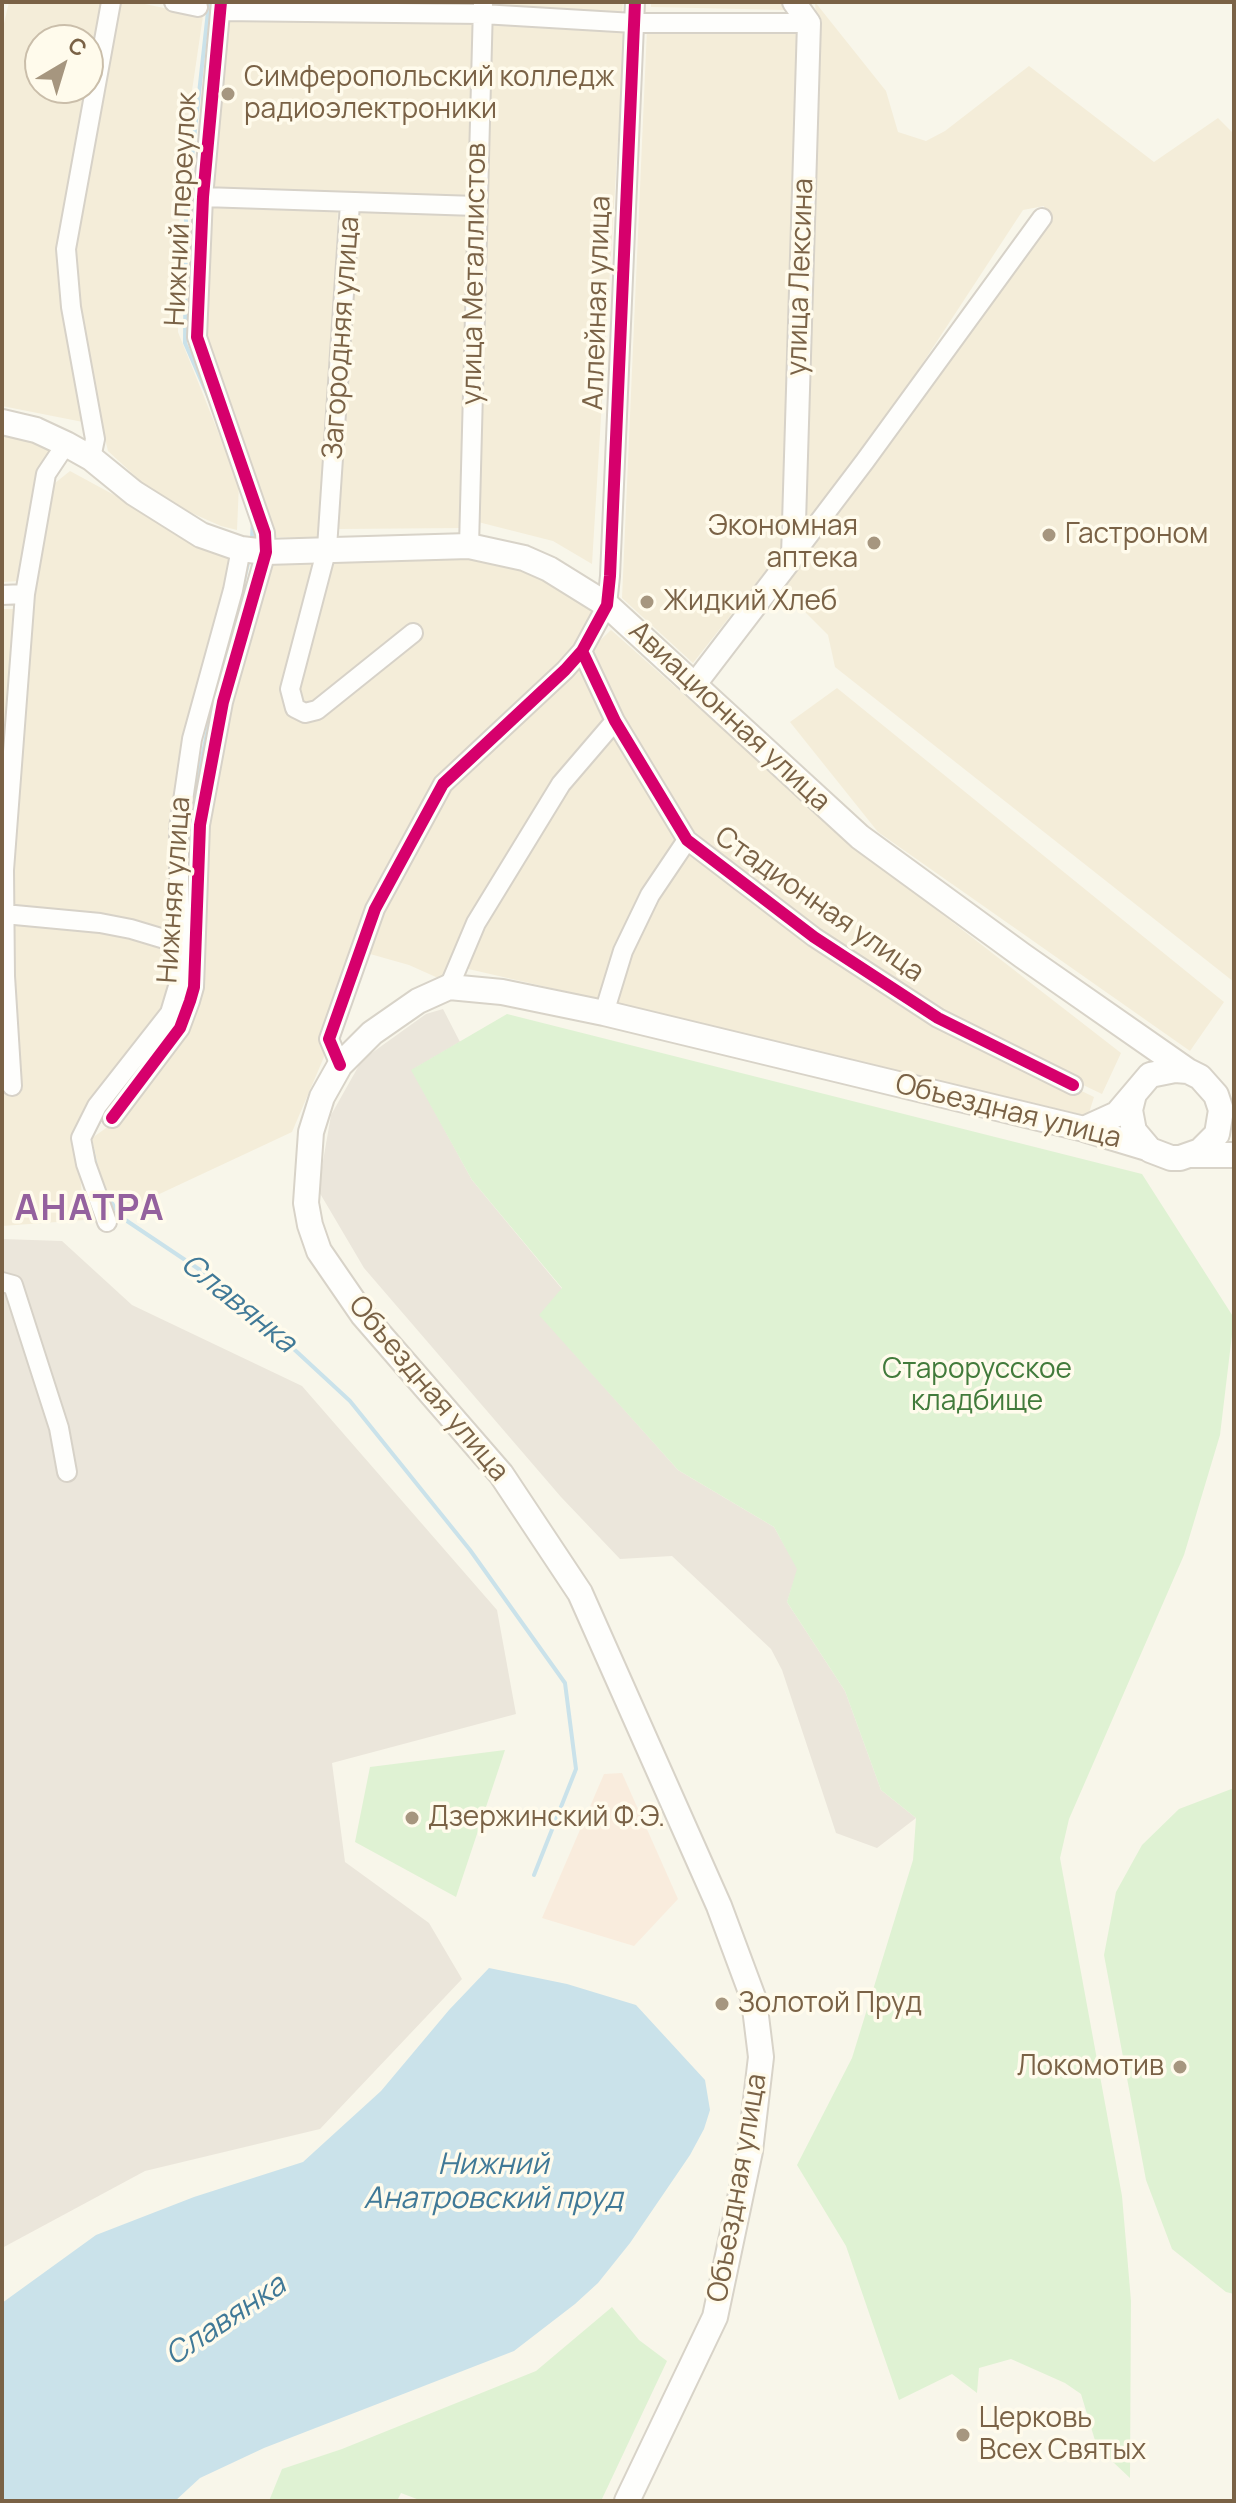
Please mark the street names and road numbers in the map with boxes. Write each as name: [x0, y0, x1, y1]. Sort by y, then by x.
street label: Нижний переулок: [159, 91, 205, 327]
street label: улица Металлистов: [456, 143, 494, 405]
street label: улица Лексина: [781, 178, 821, 376]
street label: Аллейная улица: [577, 195, 619, 411]
street label: Загородняя улица: [317, 215, 367, 461]
street label: Авиационная улица: [621, 615, 837, 819]
street label: Нижняя улица: [152, 796, 198, 984]
street label: Стадионная улица: [708, 820, 930, 990]
street label: Объездная улица: [892, 1068, 1124, 1156]
street label: Объездная улица: [341, 1290, 515, 1488]
street label: Объездная улица: [701, 2071, 775, 2305]

